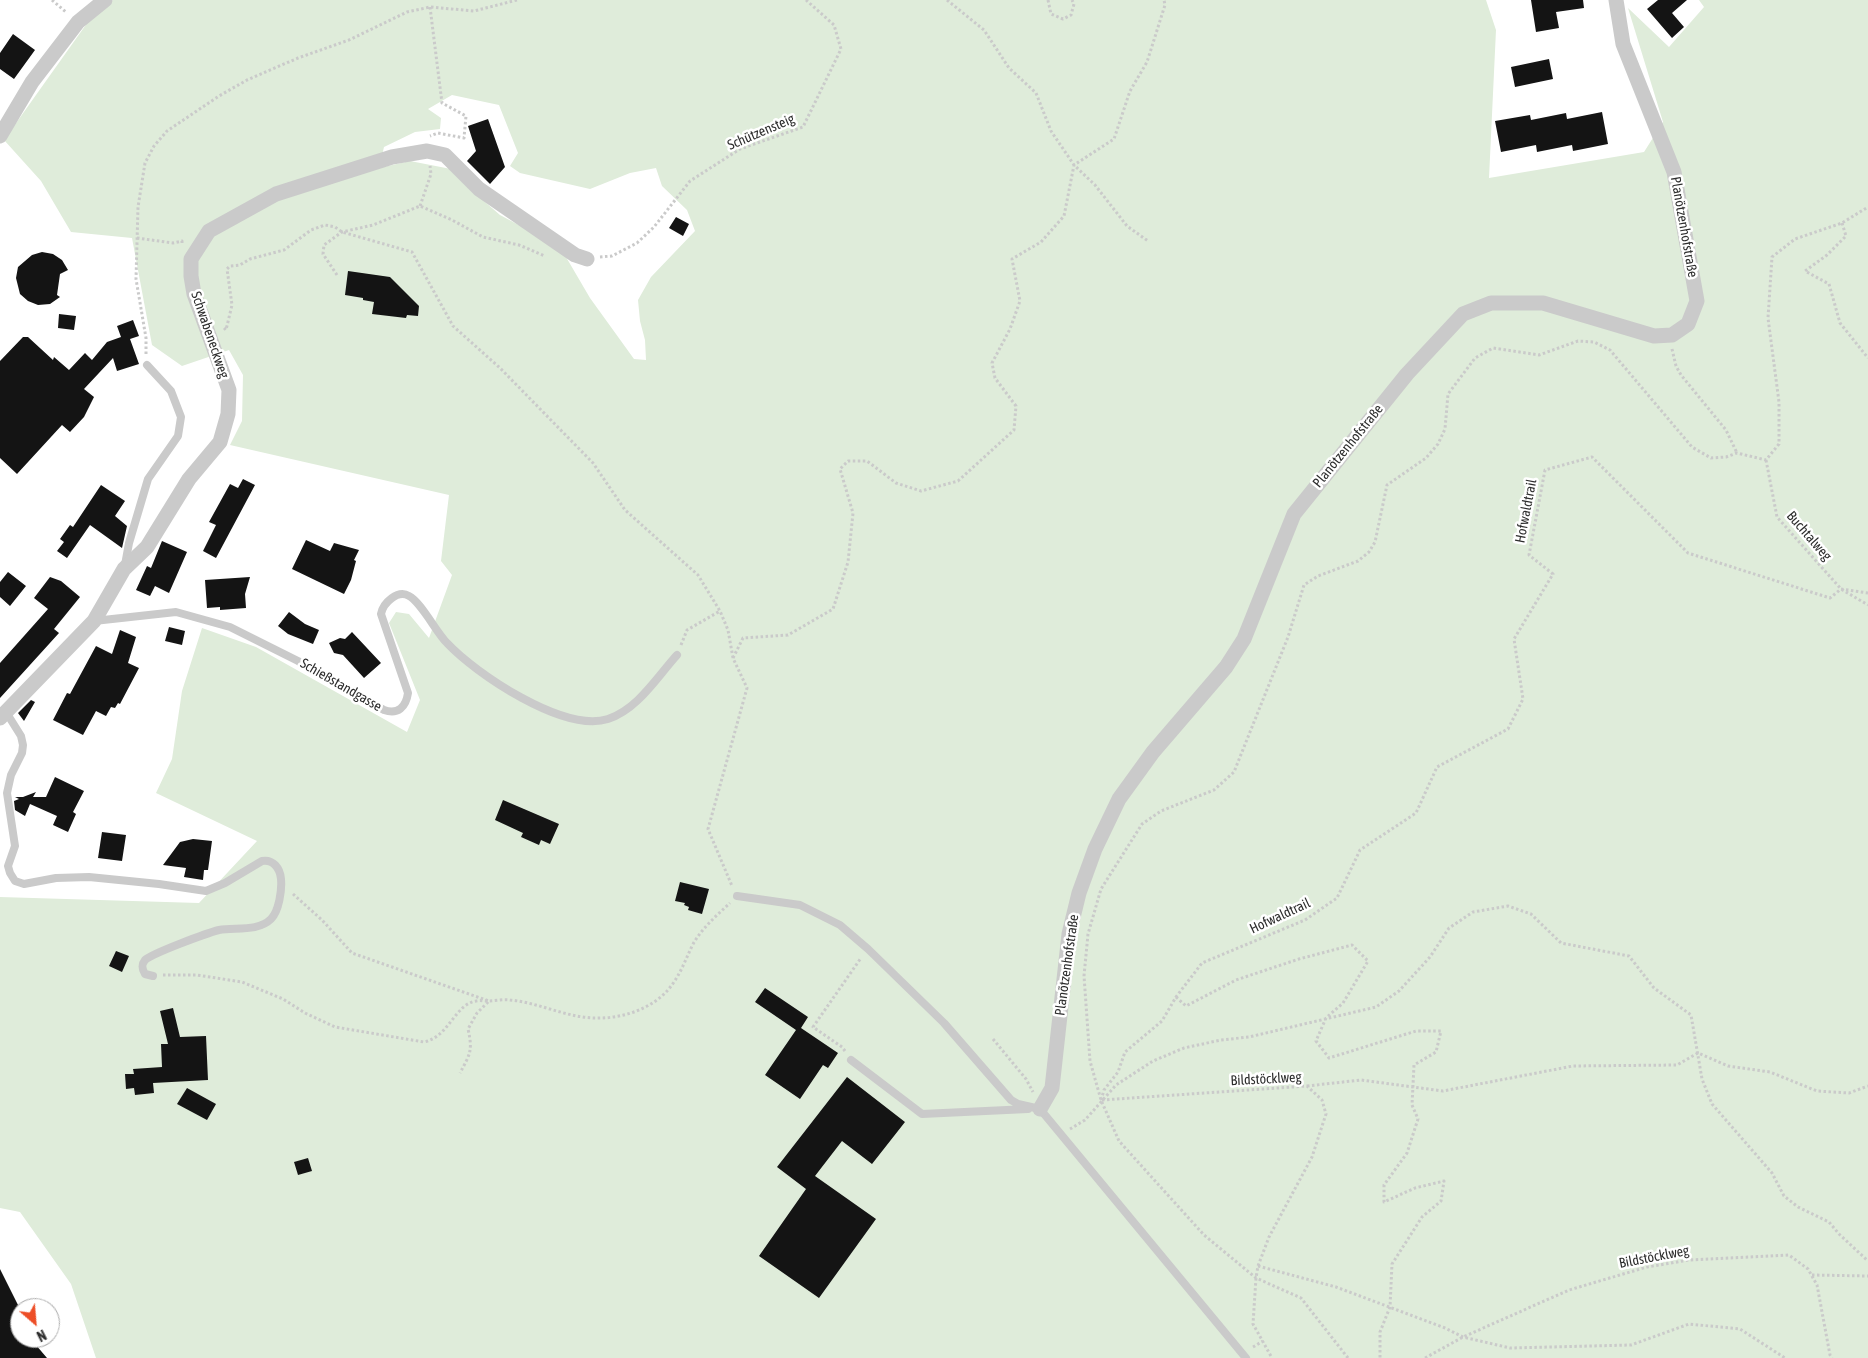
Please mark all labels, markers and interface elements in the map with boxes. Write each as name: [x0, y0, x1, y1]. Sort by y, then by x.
street label: Schützensteig: [725, 110, 797, 154]
street label: Planötzenhofstraße: [1667, 175, 1701, 279]
street label: Schwabeneckweg: [187, 289, 233, 381]
street label: Planötzenhofstraße: [1309, 401, 1387, 491]
street label: Hofwaldtrail: [1512, 478, 1540, 544]
street label: Buchtalweg: [1783, 508, 1835, 564]
street label: Schießstandgasse: [297, 655, 385, 715]
street label: Hofwaldtrail: [1247, 895, 1313, 937]
street label: Planötzenhofstraße: [1052, 913, 1082, 1017]
street label: Bildstöcklweg: [1230, 1069, 1302, 1089]
street label: Bildstöcklweg: [1618, 1242, 1690, 1272]
north arrow: [10, 1298, 60, 1348]
text: N: [34, 1326, 49, 1344]

